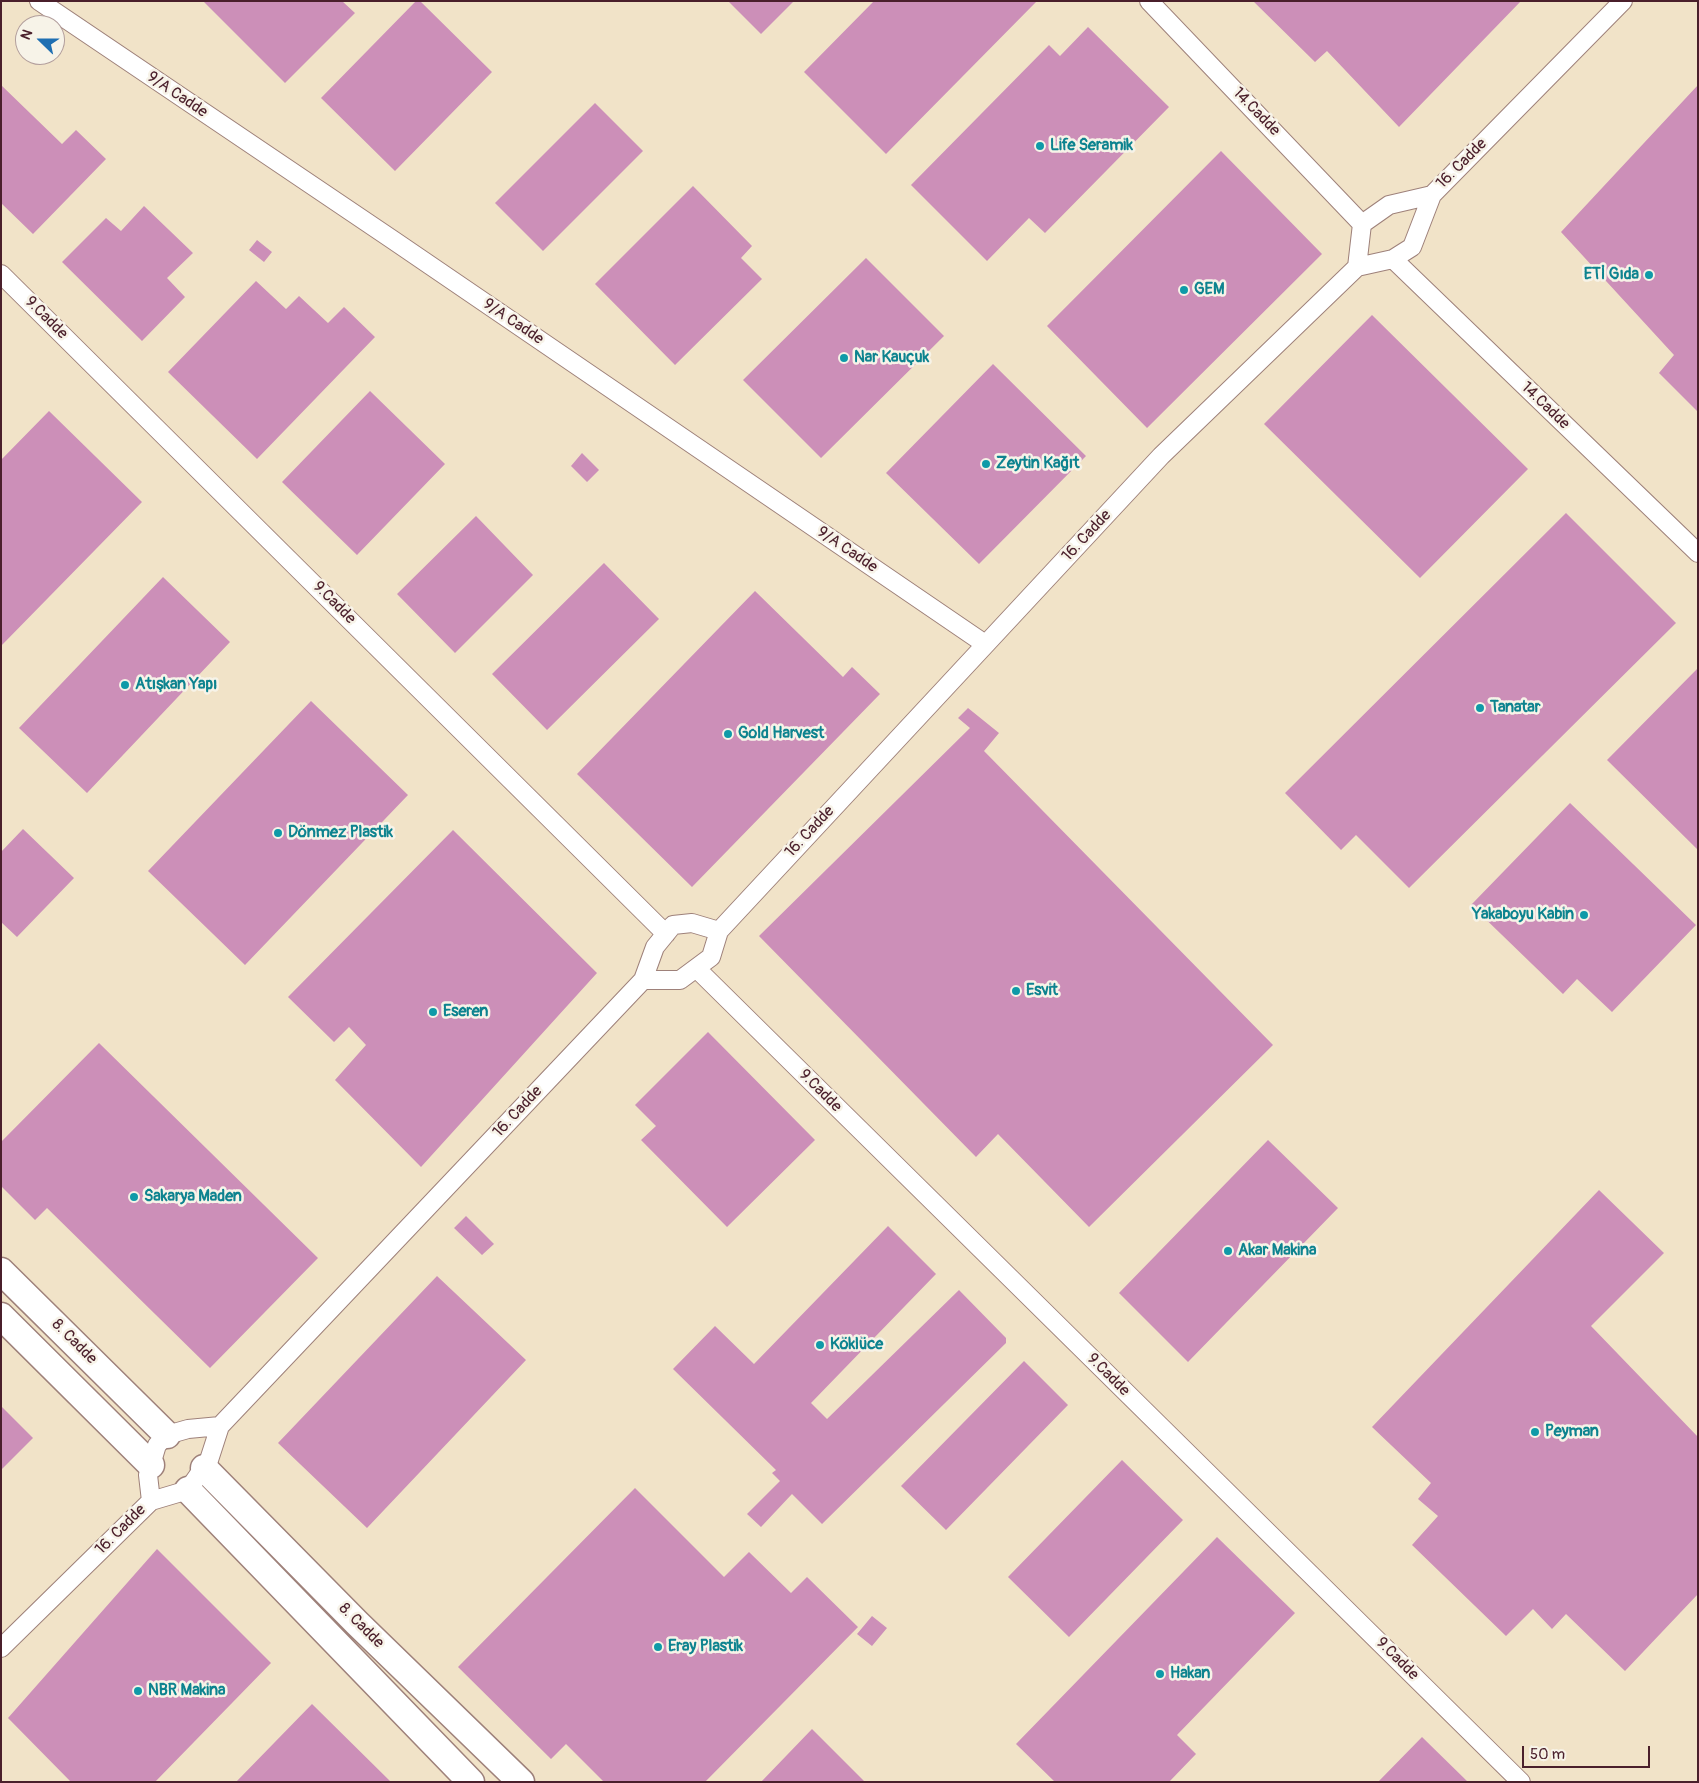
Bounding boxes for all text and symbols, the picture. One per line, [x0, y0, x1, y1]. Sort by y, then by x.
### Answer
north arrow [15, 15, 65, 65]
text: N [17, 27, 36, 42]
street label: 9/A Cadde [143, 68, 211, 122]
street label: 14.Cadde [1228, 84, 1284, 140]
street label: 16. Cadde [1433, 135, 1491, 193]
place label: Life Seramik [1050, 136, 1133, 156]
marker: Life Seramik [1034, 140, 1046, 152]
place label: ETİ Gıda [1584, 265, 1639, 285]
marker: ETİ Gıda [1643, 269, 1655, 281]
place label: GEM [1194, 280, 1224, 300]
marker: GEM [1178, 284, 1190, 296]
street label: 9.Cadde [21, 293, 71, 343]
street label: 9/A Cadde [479, 295, 547, 349]
place label: Nar Kauçuk [854, 348, 929, 368]
marker: Nar Kauçuk [838, 352, 850, 364]
street label: 14.Cadde [1517, 378, 1573, 434]
place label: Zeytin Kağıt [996, 454, 1080, 474]
marker: Zeytin Kağıt [980, 458, 992, 470]
street label: 16. Cadde [1058, 506, 1116, 566]
street label: 9/A Cadde [813, 523, 881, 577]
street label: 9.Cadde [309, 578, 359, 628]
place label: Atışkan Yapı [135, 675, 217, 695]
marker: Atışkan Yapı [119, 679, 131, 691]
place label: Tanatar [1490, 698, 1540, 718]
marker: Tanatar [1474, 702, 1486, 714]
place label: Gold Harvest [738, 724, 824, 744]
marker: Gold Harvest [722, 728, 734, 740]
street label: 16. Cadde [781, 802, 839, 862]
place label: Dönmez Plastik [288, 823, 393, 843]
marker: Dönmez Plastik [272, 827, 284, 839]
place label: Yakaboyu Kabin [1472, 905, 1574, 925]
marker: Yakaboyu Kabin [1578, 909, 1590, 921]
place label: Esvit [1026, 981, 1058, 1001]
marker: Esvit [1010, 985, 1022, 997]
place label: Eseren [443, 1002, 488, 1022]
marker: Eseren [427, 1006, 439, 1018]
street label: 9.Cadde [795, 1066, 845, 1116]
street label: 16. Cadde [489, 1082, 547, 1142]
place label: Sakarya Maden [144, 1187, 242, 1207]
marker: Sakarya Maden [128, 1191, 140, 1203]
place label: Akar Makina [1238, 1241, 1316, 1261]
marker: Akar Makina [1222, 1245, 1234, 1257]
street label: 8. Cadde [47, 1315, 101, 1369]
place label: Köklüce [830, 1335, 883, 1355]
marker: Köklüce [814, 1339, 826, 1351]
street label: 9.Cadde [1083, 1350, 1133, 1400]
place label: Peyman [1545, 1422, 1599, 1442]
marker: Peyman [1529, 1426, 1541, 1438]
street label: 16. Cadde [92, 1501, 150, 1559]
street label: 8. Cadde [334, 1599, 388, 1653]
street label: 9.Cadde [1372, 1634, 1422, 1684]
place label: Eray Plastik [668, 1637, 743, 1657]
marker: Eray Plastik [652, 1641, 664, 1653]
place label: Hakan [1170, 1664, 1210, 1684]
marker: Hakan [1154, 1668, 1166, 1680]
place label: NBR Makina [148, 1681, 225, 1701]
marker: NBR Makina [132, 1685, 144, 1697]
scale bar [1524, 1736, 1652, 1768]
text: 50 m [1530, 1745, 1565, 1764]

